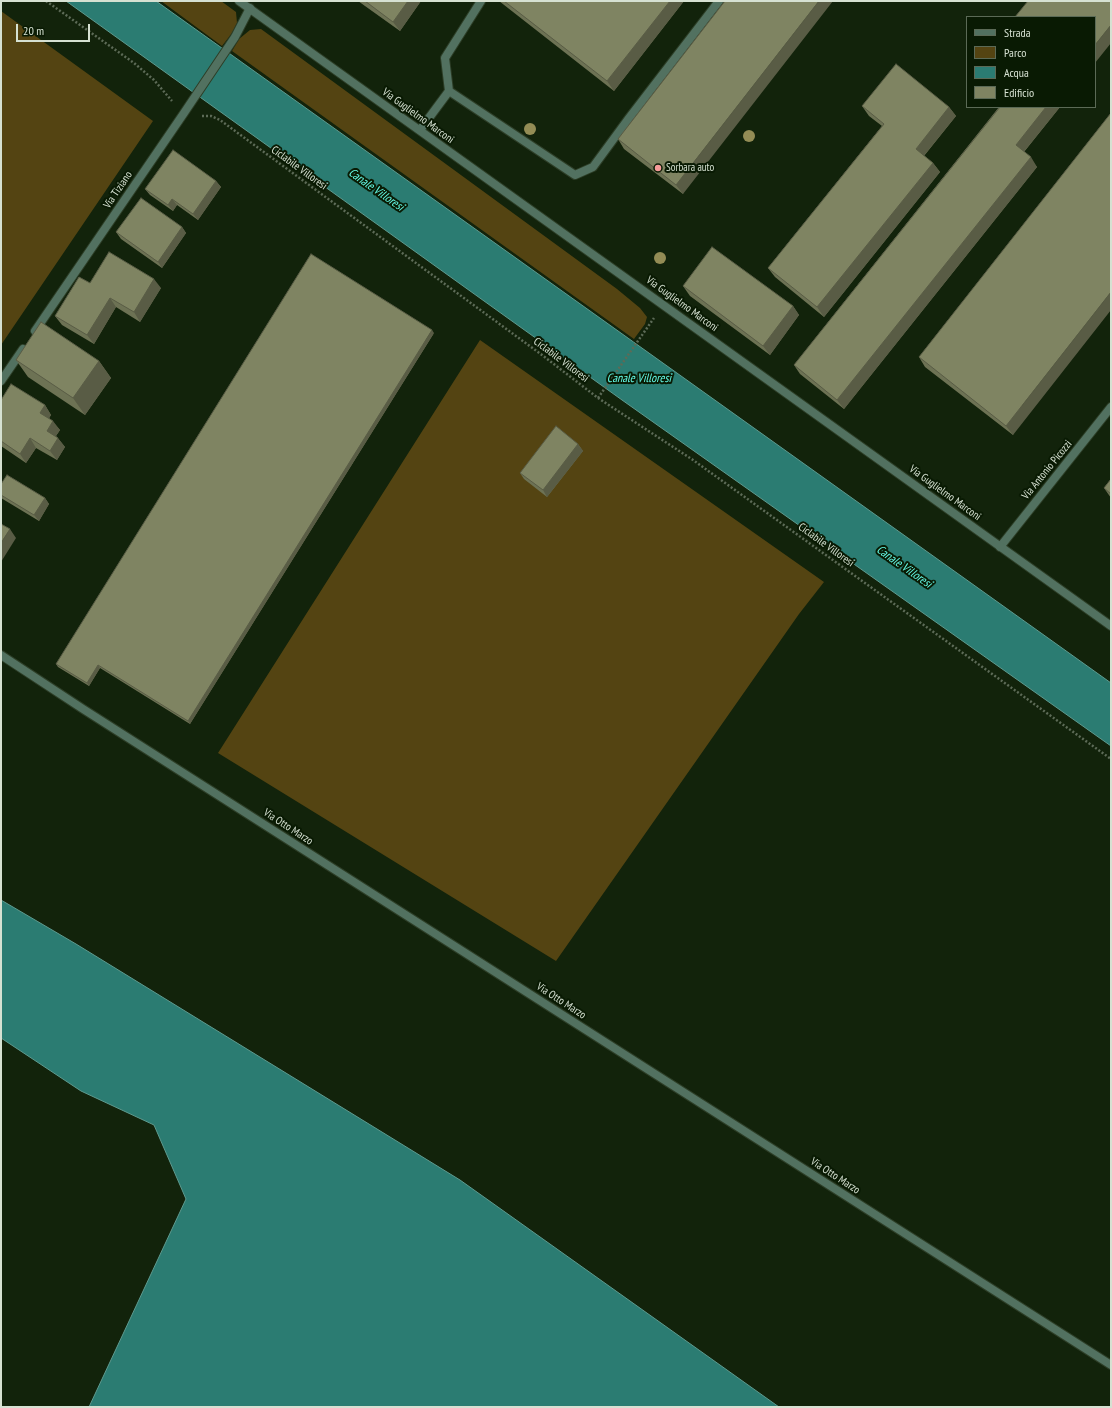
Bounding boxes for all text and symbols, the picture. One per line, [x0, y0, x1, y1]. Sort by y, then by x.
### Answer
scale bar [18, 16, 92, 42]
legend [966, 16, 1096, 108]
text: 20 m [23, 23, 44, 38]
text: Strada [1004, 25, 1031, 40]
text: Parco [1004, 45, 1026, 60]
text: Acqua [1004, 65, 1029, 80]
text: Edificio [1004, 85, 1034, 100]
street label: Via Guglielmo Marconi [380, 86, 456, 146]
street label: Ciclabile Villoresi [268, 143, 330, 193]
place label: Sorbara auto [666, 161, 714, 175]
marker: Sorbara auto [653, 163, 663, 173]
water label: Canale Villoresi [346, 166, 406, 214]
street label: Via Tiziano [101, 169, 135, 211]
street label: Via Guglielmo Marconi [644, 274, 720, 334]
street label: Ciclabile Villoresi [531, 335, 591, 385]
water label: Canale Villoresi [607, 372, 671, 386]
street label: Via Antonio Picozzi [1019, 438, 1075, 502]
street label: Via Guglielmo Marconi [907, 463, 983, 523]
street label: Ciclabile Villoresi [795, 520, 857, 570]
water label: Canale Villoresi [874, 543, 934, 591]
street label: Via Otto Marzo [261, 806, 315, 848]
street label: Via Otto Marzo [534, 980, 588, 1022]
street label: Via Otto Marzo [808, 1155, 862, 1197]

